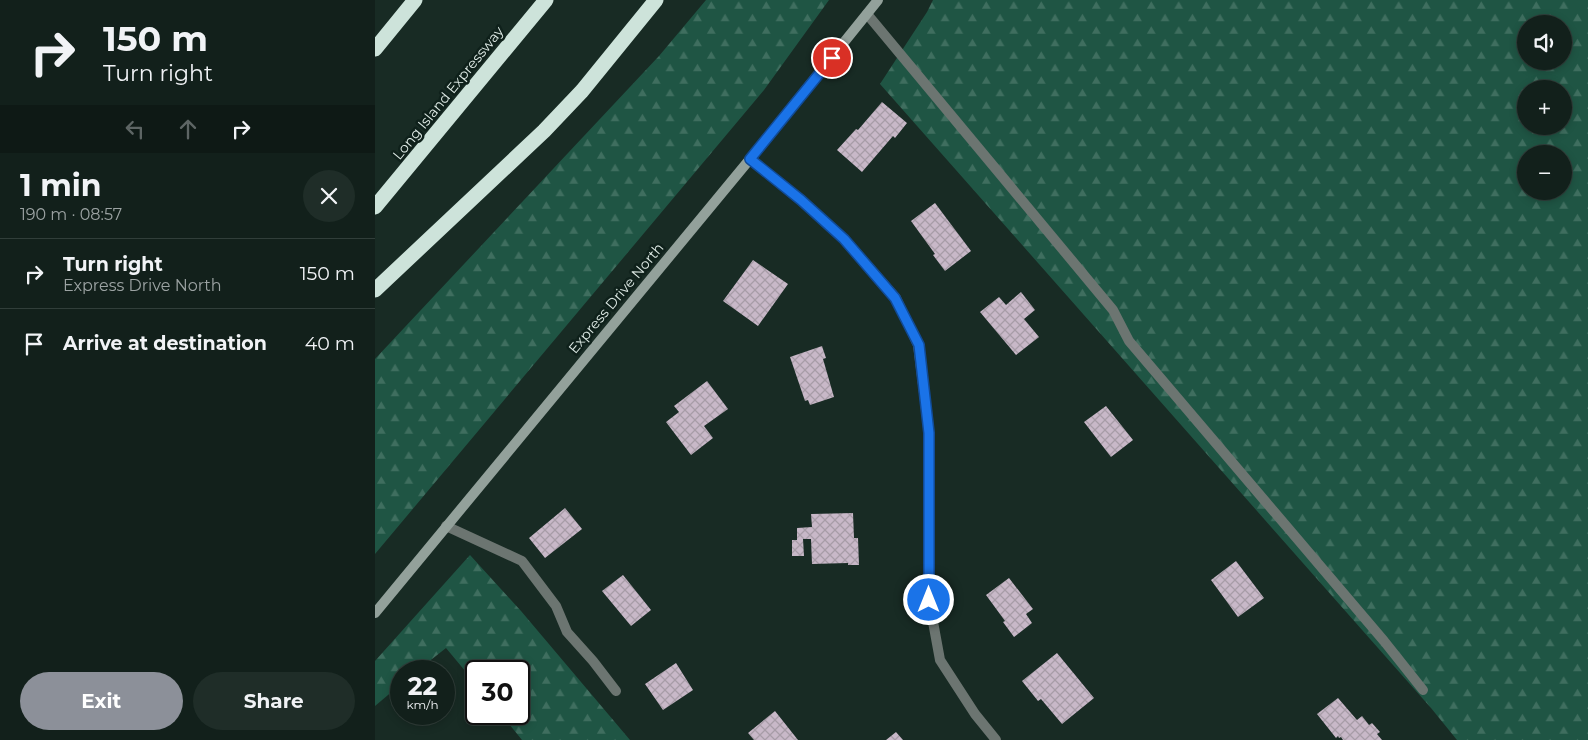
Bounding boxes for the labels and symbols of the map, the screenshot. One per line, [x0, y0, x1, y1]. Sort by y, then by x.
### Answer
street label: Long Island Expressway [389, 22, 508, 163]
pin [811, 37, 853, 79]
street label: Express Drive North [564, 239, 668, 357]
position arrow [902, 573, 954, 625]
speed limit sign: 30 [465, 660, 530, 725]

